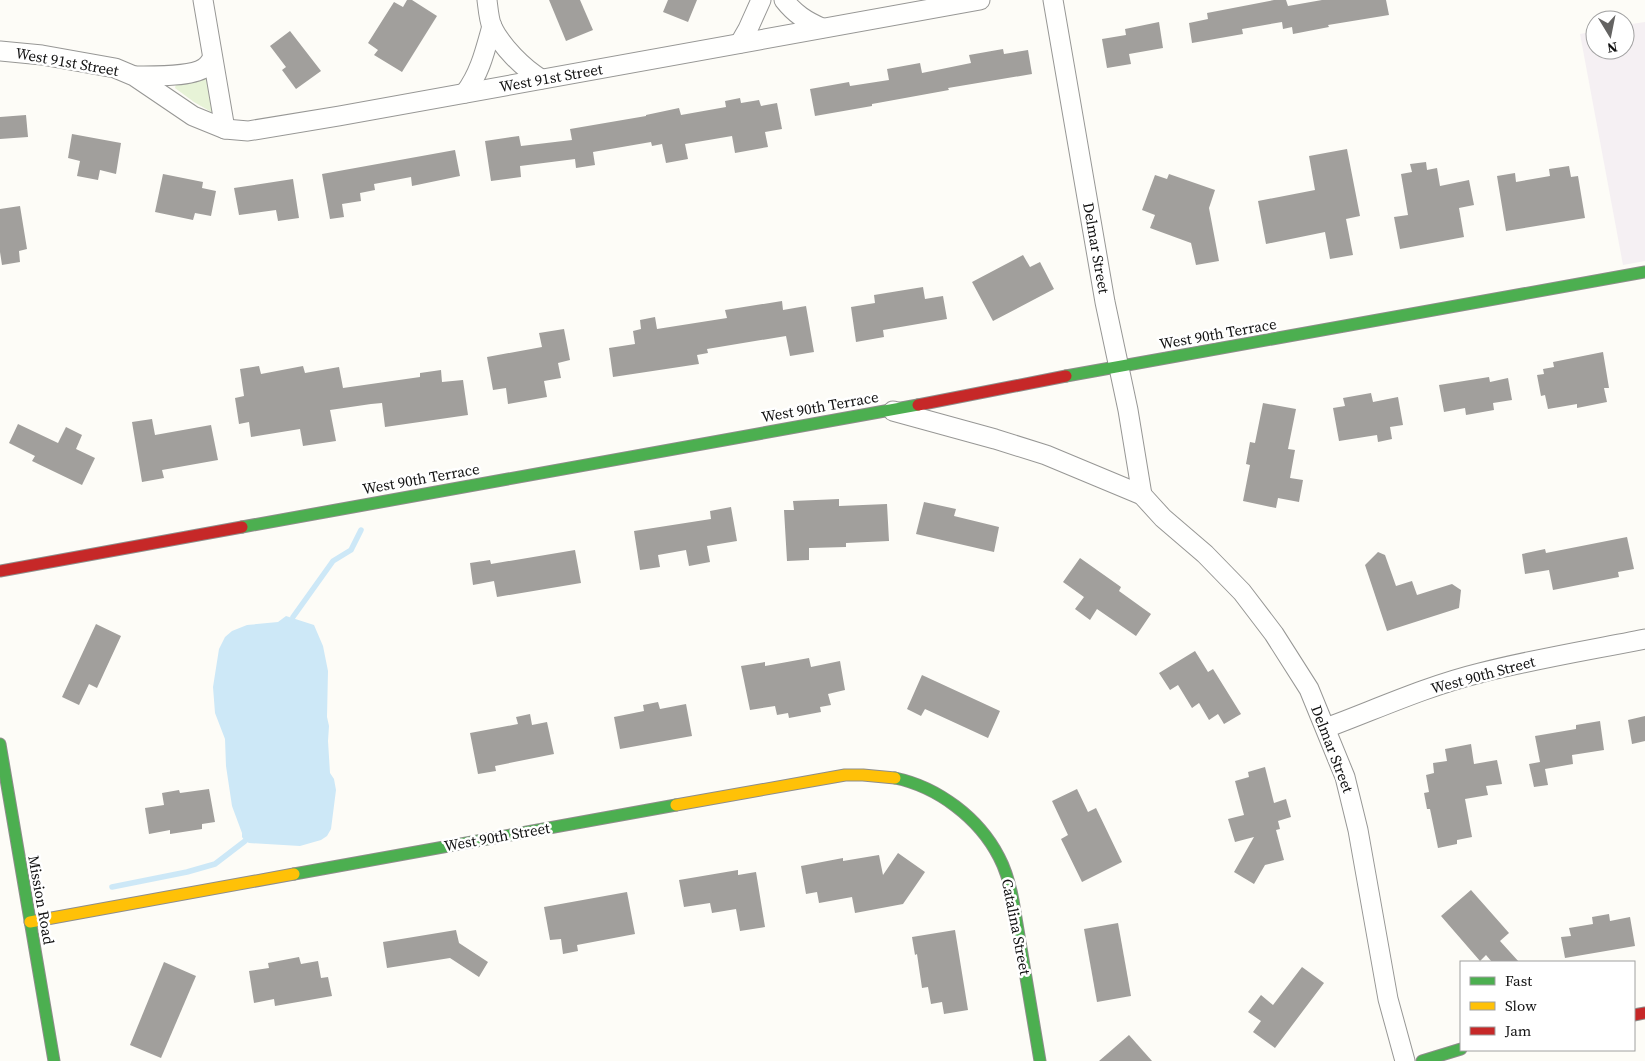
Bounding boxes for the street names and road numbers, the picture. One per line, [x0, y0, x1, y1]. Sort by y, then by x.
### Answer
street label: West 91st Street [14, 42, 121, 81]
street label: West 91st Street [498, 58, 604, 97]
street label: Delmar Street [1078, 201, 1115, 295]
street label: West 90th Terrace [1158, 313, 1279, 354]
street label: West 90th Terrace [760, 386, 881, 427]
street label: West 90th Terrace [361, 458, 482, 499]
street label: West 90th Street [1428, 650, 1537, 699]
street label: Delmar Street [1306, 702, 1359, 796]
street label: West 90th Street [442, 817, 552, 856]
street label: Mission Road [23, 854, 60, 947]
street label: Catalina Street [997, 877, 1036, 977]

